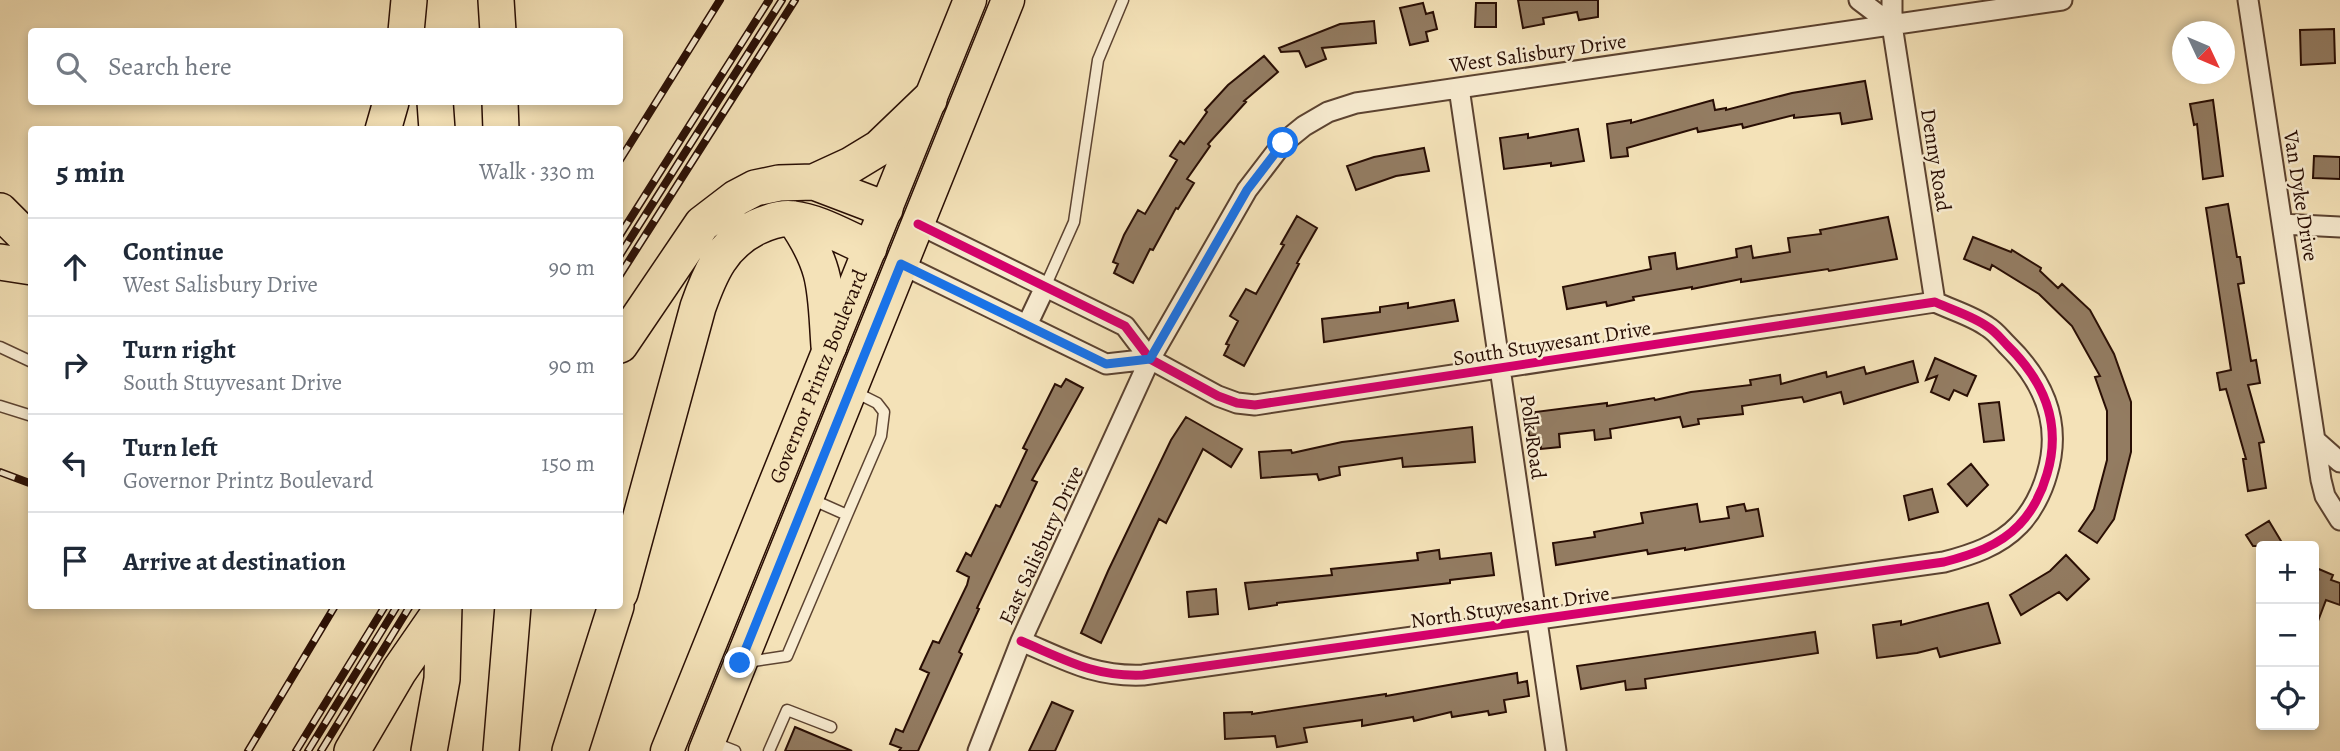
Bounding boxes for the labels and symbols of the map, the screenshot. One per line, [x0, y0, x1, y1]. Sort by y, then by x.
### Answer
north arrow [2172, 21, 2235, 84]
street label: West Salisbury Drive [1447, 27, 1628, 79]
street label: Denny Road [1914, 106, 1958, 214]
route start [1267, 127, 1298, 158]
street label: Van Dyke Drive [2277, 128, 2325, 263]
street label: Governor Printz Boulevard [762, 264, 874, 488]
street label: South Stuyvesant Drive [1451, 314, 1653, 372]
street label: Polk Road [1513, 393, 1553, 482]
street label: East Salisbury Drive [992, 461, 1090, 629]
street label: North Stuyvesant Drive [1409, 579, 1611, 635]
route end [724, 647, 755, 678]

